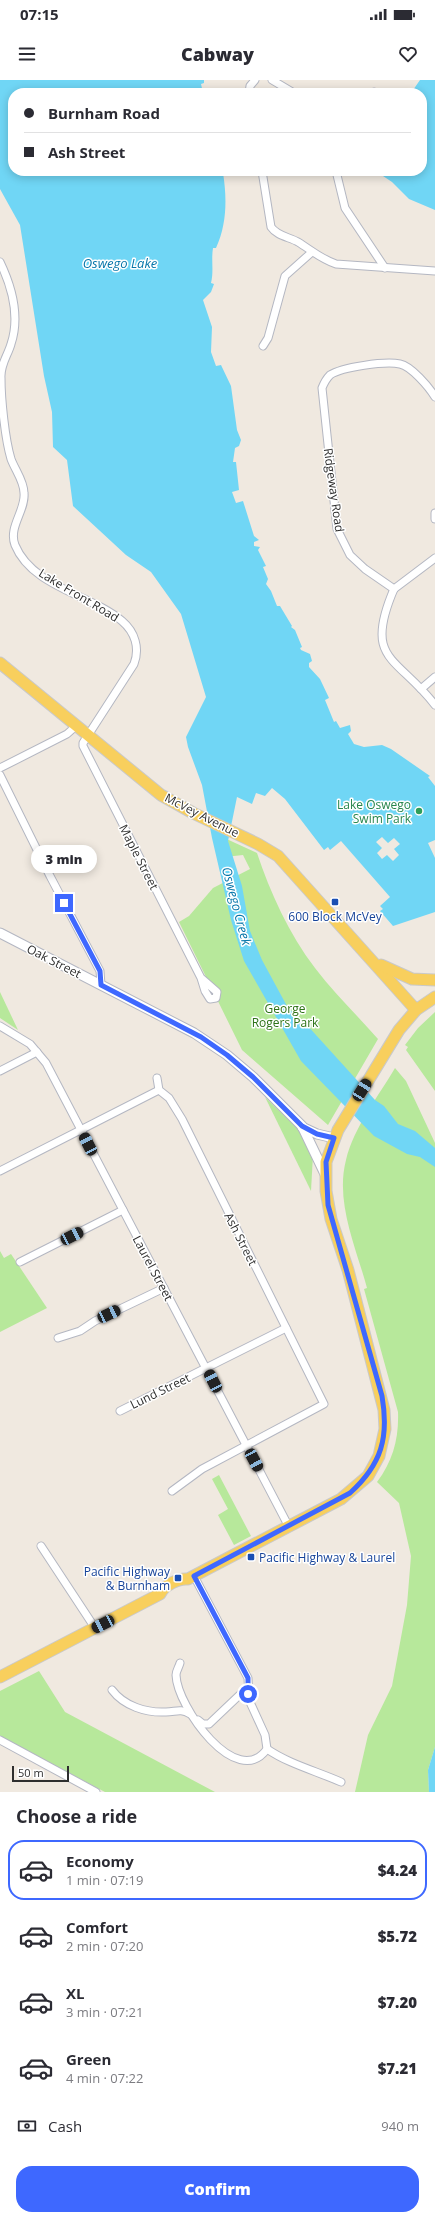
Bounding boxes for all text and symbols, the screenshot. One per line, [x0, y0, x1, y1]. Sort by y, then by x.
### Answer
text: 07:15 [20, 4, 59, 24]
text: Cabway [181, 42, 254, 66]
icon: menu [16, 43, 38, 65]
icon: heart [397, 43, 419, 65]
text: Burnham Road [48, 103, 160, 123]
text: Ash Street [48, 142, 125, 162]
water label: Oswego Lake [83, 254, 158, 272]
street label: Ridgeway Road [320, 447, 348, 533]
street label: Lake Front Road [36, 564, 122, 626]
street label: McVey Avenue [162, 789, 242, 841]
place label: Lake Oswego Swim Park [337, 796, 412, 827]
marker: Lake Oswego Swim Park [414, 806, 424, 816]
street label: Maple Street [115, 821, 163, 893]
callout: 3 min [31, 845, 97, 873]
text: 3 min [46, 850, 82, 868]
water label: Oswego Creek [218, 865, 256, 948]
route end [55, 894, 73, 912]
marker: 600 Block McVey [330, 897, 340, 907]
place label: 600 Block McVey [288, 908, 383, 925]
street label: Oak Street [24, 940, 84, 982]
park label: George Rogers Park [252, 1000, 319, 1031]
car [351, 1077, 373, 1103]
car [77, 1131, 99, 1157]
street label: Ash Street [220, 1210, 262, 1268]
car [59, 1225, 85, 1247]
street label: Laurel Street [129, 1232, 177, 1304]
car [96, 1303, 122, 1325]
car [202, 1368, 224, 1394]
street label: Lund Street [127, 1369, 193, 1413]
car [243, 1447, 265, 1473]
place label: Pacific Highway & Laurel [259, 1549, 395, 1566]
marker: Pacific Highway & Laurel [246, 1552, 256, 1562]
place label: Pacific Highway & Burnham [84, 1563, 171, 1594]
marker: Pacific Highway & Burnham [173, 1573, 183, 1583]
car [90, 1613, 116, 1635]
route start [239, 1685, 257, 1703]
scale bar [12, 1764, 69, 1783]
text: 50 m [18, 1765, 44, 1780]
text: Choose a ride [16, 1804, 137, 1828]
text: Economy [66, 1851, 134, 1871]
icon: car [18, 1852, 54, 1888]
text: $4.24 [378, 1860, 417, 1880]
text: 1 min · 07:19 [66, 1871, 143, 1889]
text: Comfort [66, 1917, 128, 1937]
icon: car [18, 1918, 54, 1954]
text: $5.72 [378, 1926, 417, 1946]
text: 2 min · 07:20 [66, 1937, 143, 1955]
text: XL [66, 1983, 84, 2003]
icon: car [18, 1984, 54, 2020]
text: $7.20 [378, 1992, 417, 2012]
text: 3 min · 07:21 [66, 2003, 143, 2021]
text: Green [66, 2049, 111, 2069]
icon: car [18, 2050, 54, 2086]
text: $7.21 [378, 2058, 417, 2078]
text: 4 min · 07:22 [66, 2069, 143, 2087]
icon: cash [16, 2115, 38, 2137]
text: Cash [48, 2116, 82, 2136]
text: 940 m [381, 2117, 419, 2135]
button: Confirm [16, 2166, 419, 2212]

